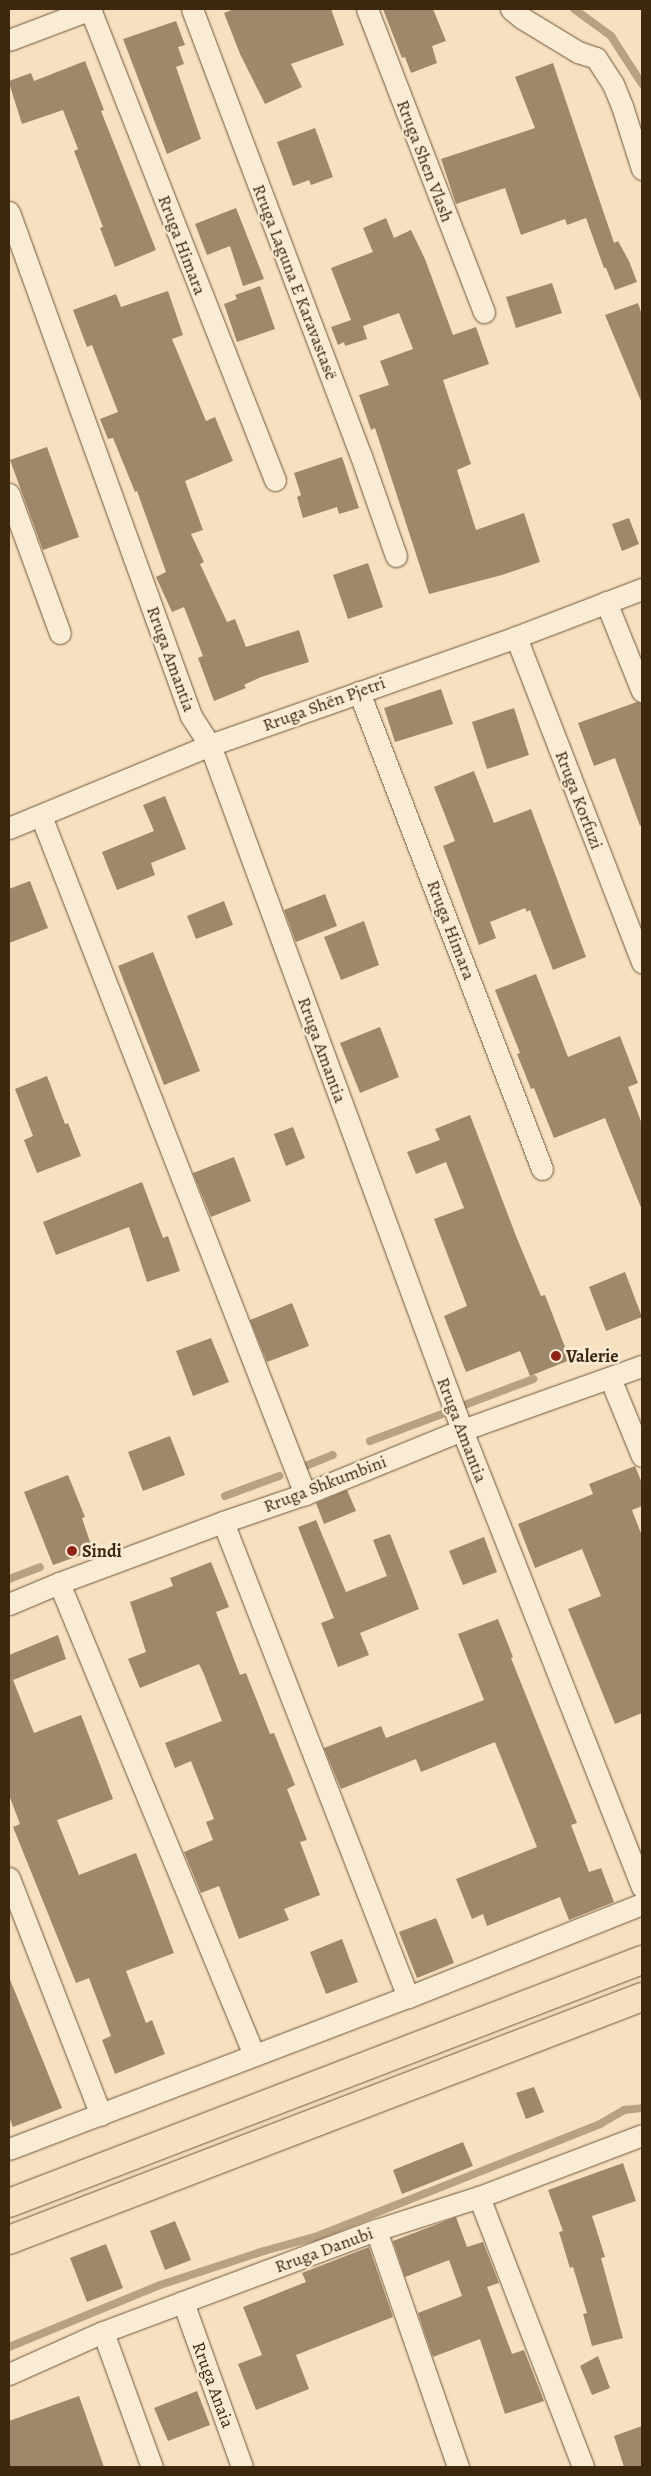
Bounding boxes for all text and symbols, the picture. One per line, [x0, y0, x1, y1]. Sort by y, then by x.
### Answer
street label: Rruga Shen Vlash [392, 97, 458, 225]
street label: Rruga Laguna E Karavastasë [248, 181, 342, 383]
street label: Rruga Himara [153, 192, 211, 298]
street label: Rruga Amantia [142, 603, 200, 715]
street label: Rruga Shën Pjetri [260, 672, 388, 736]
street label: Rruga Korfuzi [550, 748, 608, 852]
street label: Rruga Himara [422, 877, 480, 983]
street label: Rruga Amantia [293, 994, 351, 1106]
place label: Valerie [566, 1345, 619, 1367]
marker: Valerie [550, 1350, 562, 1362]
street label: Rruga Amantia [432, 1374, 492, 1486]
street label: Rruga Shkumbini [260, 1451, 390, 1517]
place label: Sindi [82, 1540, 122, 1562]
marker: Sindi [66, 1545, 78, 1557]
street label: Rruga Danubi [272, 2222, 376, 2278]
street label: Rruga Anaia [187, 2339, 239, 2431]

